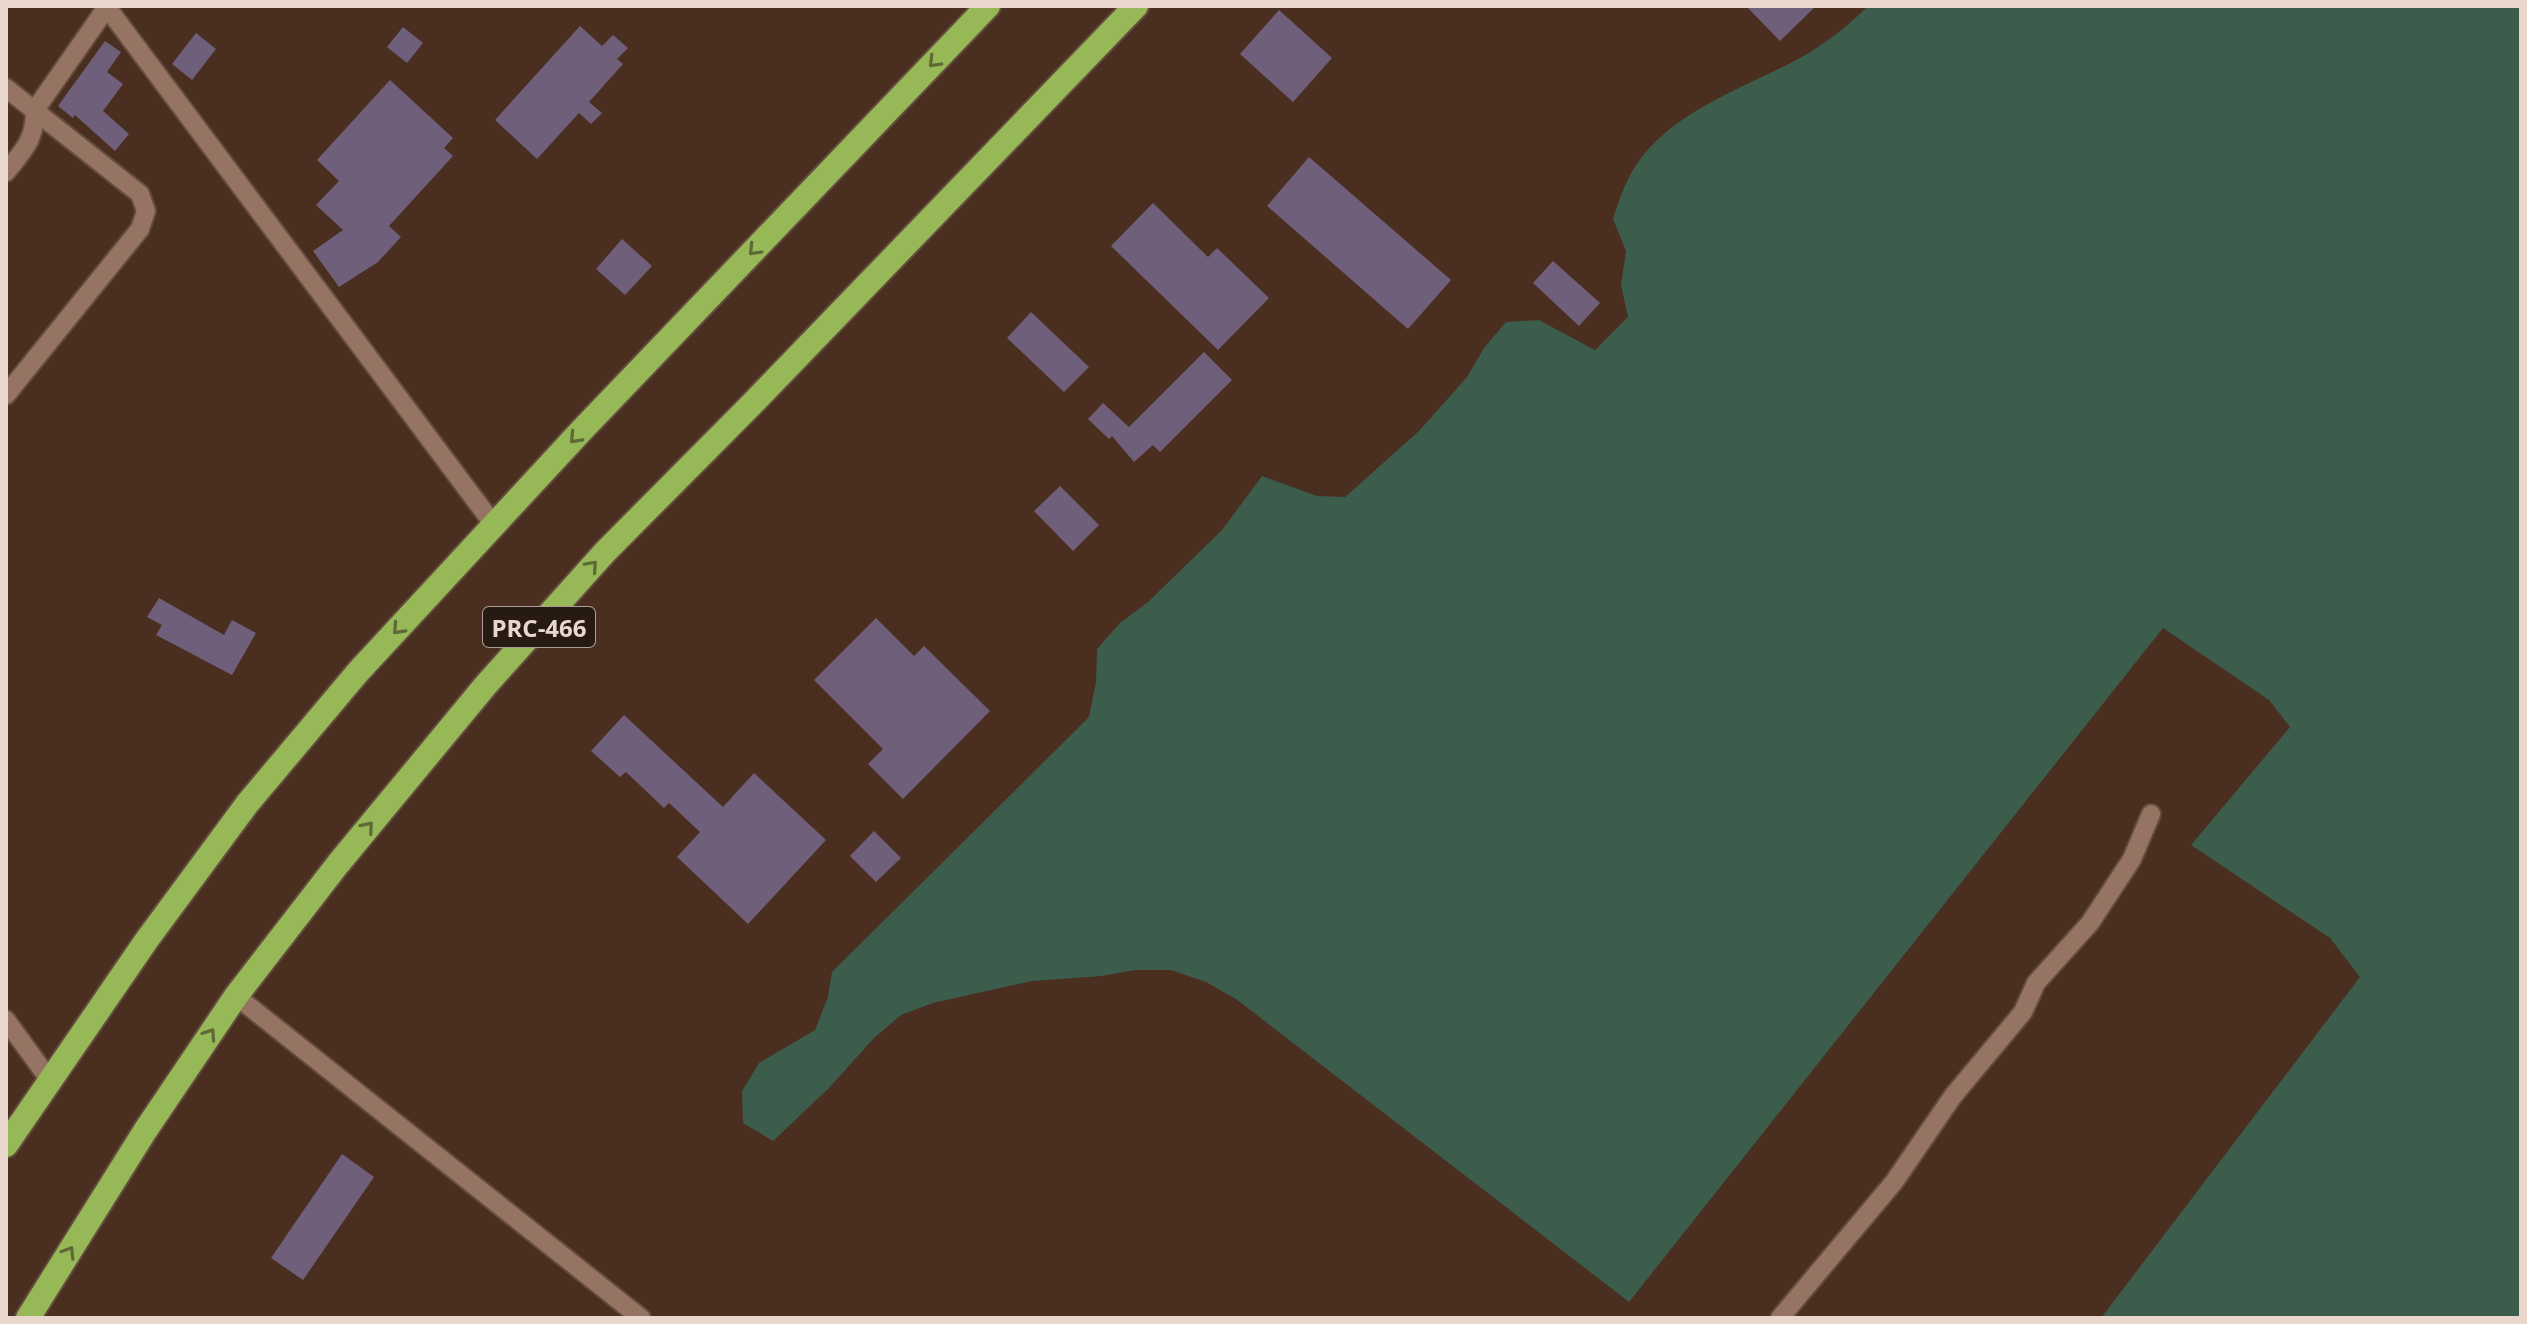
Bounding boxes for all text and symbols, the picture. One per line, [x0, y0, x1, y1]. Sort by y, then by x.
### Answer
one-way arrow [929, 53, 944, 67]
one-way arrow [749, 241, 764, 255]
one-way arrow [569, 429, 584, 443]
one-way arrow [583, 561, 597, 576]
road number: PRC-466 [483, 607, 595, 647]
one-way arrow [394, 619, 408, 634]
one-way arrow [358, 822, 373, 837]
one-way arrow [200, 1028, 215, 1042]
one-way arrow [60, 1246, 75, 1261]

